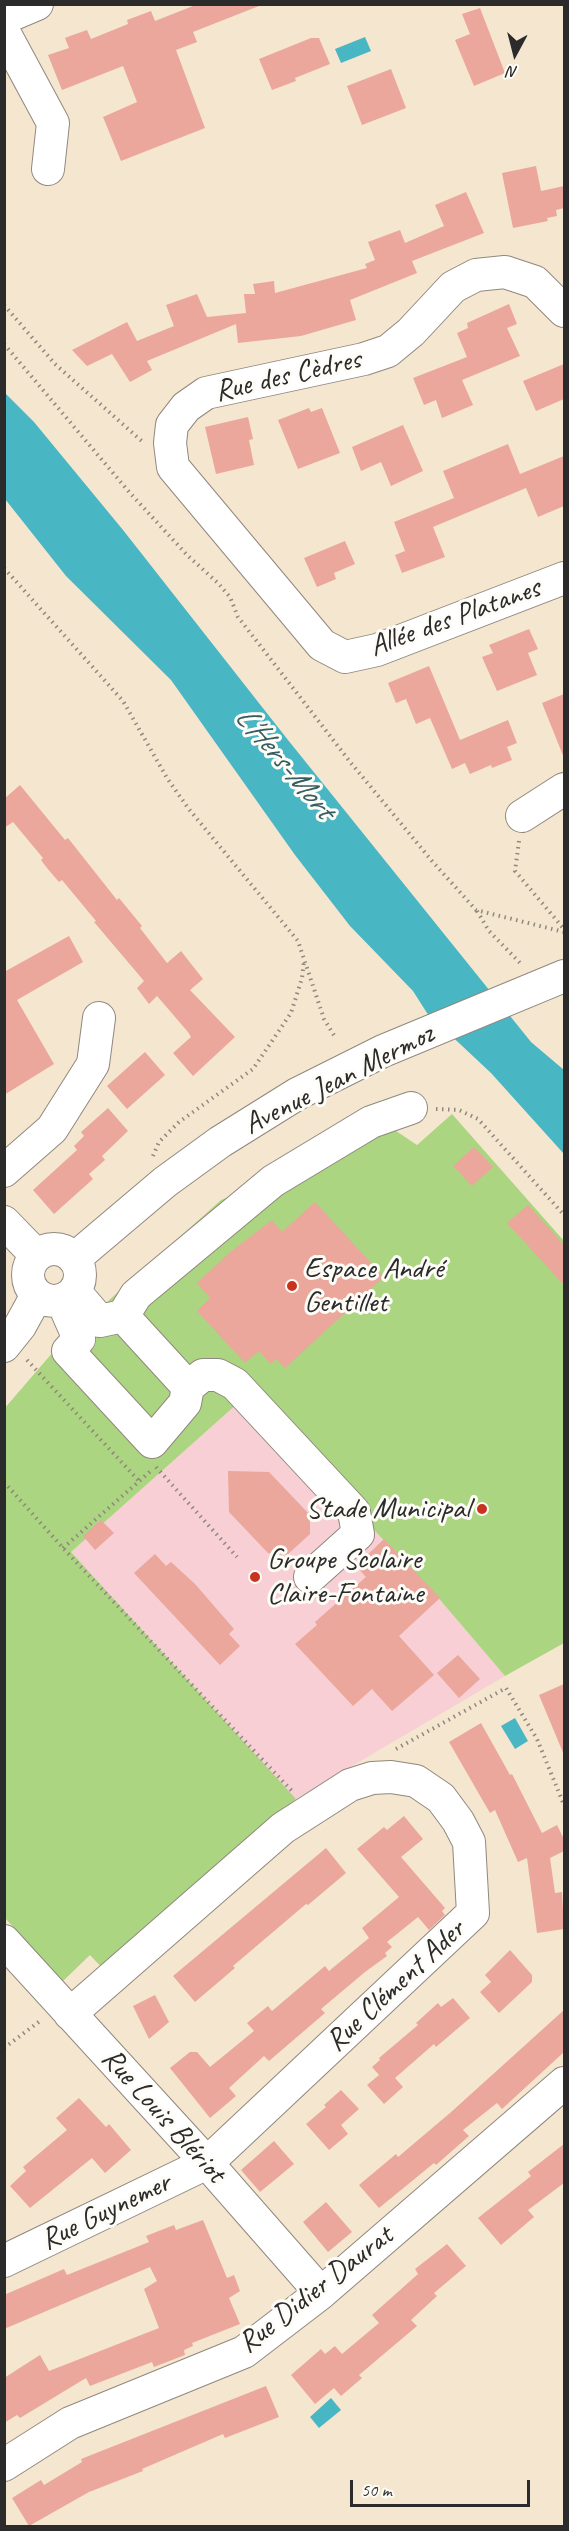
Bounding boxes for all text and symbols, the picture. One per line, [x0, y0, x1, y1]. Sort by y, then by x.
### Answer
north arrow [485, 24, 545, 84]
text: N [507, 61, 519, 82]
street label: Rue des Cèdres [211, 342, 365, 410]
street label: Allée des Platanes [365, 571, 545, 665]
water label: L'Hers-Mort [226, 699, 342, 827]
street label: Avenue Jean Mermoz [238, 1017, 440, 1143]
place label: Espace André Gentillet [304, 1251, 443, 1322]
marker: Espace André Gentillet [285, 1279, 299, 1293]
place label: Stade Municipal [306, 1491, 470, 1527]
marker: Stade Municipal [475, 1502, 489, 1516]
place label: Groupe Scolaire Claire-Fontaine [267, 1542, 423, 1612]
marker: Groupe Scolaire Claire-Fontaine [248, 1570, 262, 1584]
street label: Rue Clément Ader [319, 1912, 473, 2060]
street label: Rue Louis Blériot [93, 2041, 233, 2191]
street label: Rue Guynemer [35, 2165, 177, 2259]
street label: Rue Didier Daurat [231, 2218, 401, 2362]
scale bar [353, 2468, 533, 2506]
text: 50 m [361, 2479, 392, 2501]

